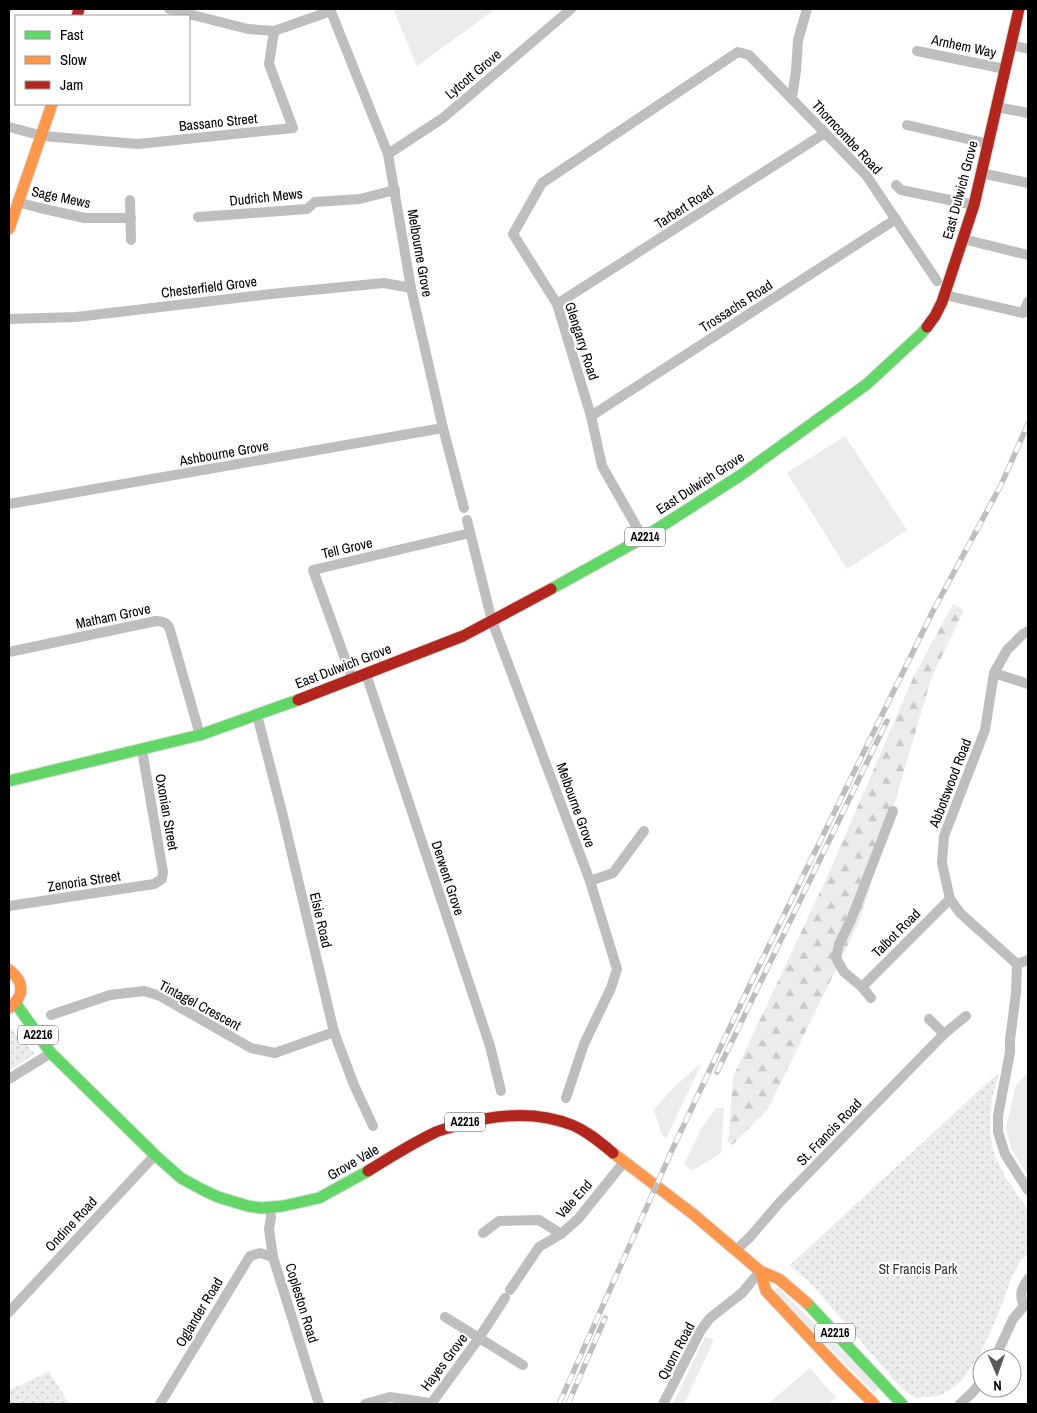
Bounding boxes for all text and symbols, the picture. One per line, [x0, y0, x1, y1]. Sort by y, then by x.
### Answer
legend [15, 15, 190, 105]
text: Fast [60, 24, 84, 45]
street label: Arnhem Way [929, 30, 998, 62]
street label: Lytcott Grove [441, 45, 505, 103]
text: Slow [60, 49, 87, 70]
text: Jam [60, 74, 83, 95]
street label: Thorncombe Road [808, 96, 886, 178]
street label: Bassano Street [178, 109, 258, 135]
street label: East Dulwich Grove [938, 139, 982, 241]
street label: Tarbert Road [651, 181, 717, 233]
street label: Sage Mews [30, 182, 92, 212]
street label: Dudrich Mews [229, 184, 304, 210]
street label: Melbourne Grove [403, 208, 437, 298]
street label: Chesterfield Grove [160, 272, 258, 302]
street label: Trossachs Road [696, 276, 776, 336]
street label: Glengarry Road [561, 300, 603, 382]
street label: Ashbourne Grove [177, 436, 270, 470]
street label: East Dulwich Grove [653, 448, 747, 518]
road number: A2214 [625, 528, 665, 546]
street label: Tell Grove [320, 533, 374, 563]
street label: Matham Grove [74, 599, 152, 633]
street label: East Dulwich Grove [292, 639, 394, 693]
street label: Abbotswood Road [924, 736, 975, 831]
street label: Melbourne Grove [552, 760, 600, 850]
street label: Oxonian Street [151, 772, 183, 852]
street label: Derwent Grove [428, 839, 468, 917]
street label: Zenoria Street [46, 866, 122, 896]
street label: Elsie Road [306, 891, 336, 949]
street label: Talbot Road [868, 905, 924, 961]
street label: Tintagel Crescent [156, 976, 244, 1034]
road number: A2216 [18, 1026, 58, 1044]
street label: St. Francis Road [793, 1095, 865, 1169]
road number: A2216 [445, 1112, 485, 1132]
street label: Grove Vale [324, 1140, 382, 1184]
street label: Vale End [552, 1176, 596, 1222]
street label: Ondine Road [41, 1193, 101, 1255]
park label: St Francis Park [878, 1260, 958, 1278]
street label: Copleston Road [281, 1261, 323, 1345]
street label: Oglander Road [171, 1274, 227, 1350]
street label: Quorn Road [653, 1319, 699, 1383]
road number: A2216 [815, 1324, 855, 1342]
street label: Hayes Grove [417, 1330, 471, 1394]
north arrow [972, 1348, 1022, 1398]
text: N [993, 1377, 1002, 1395]

